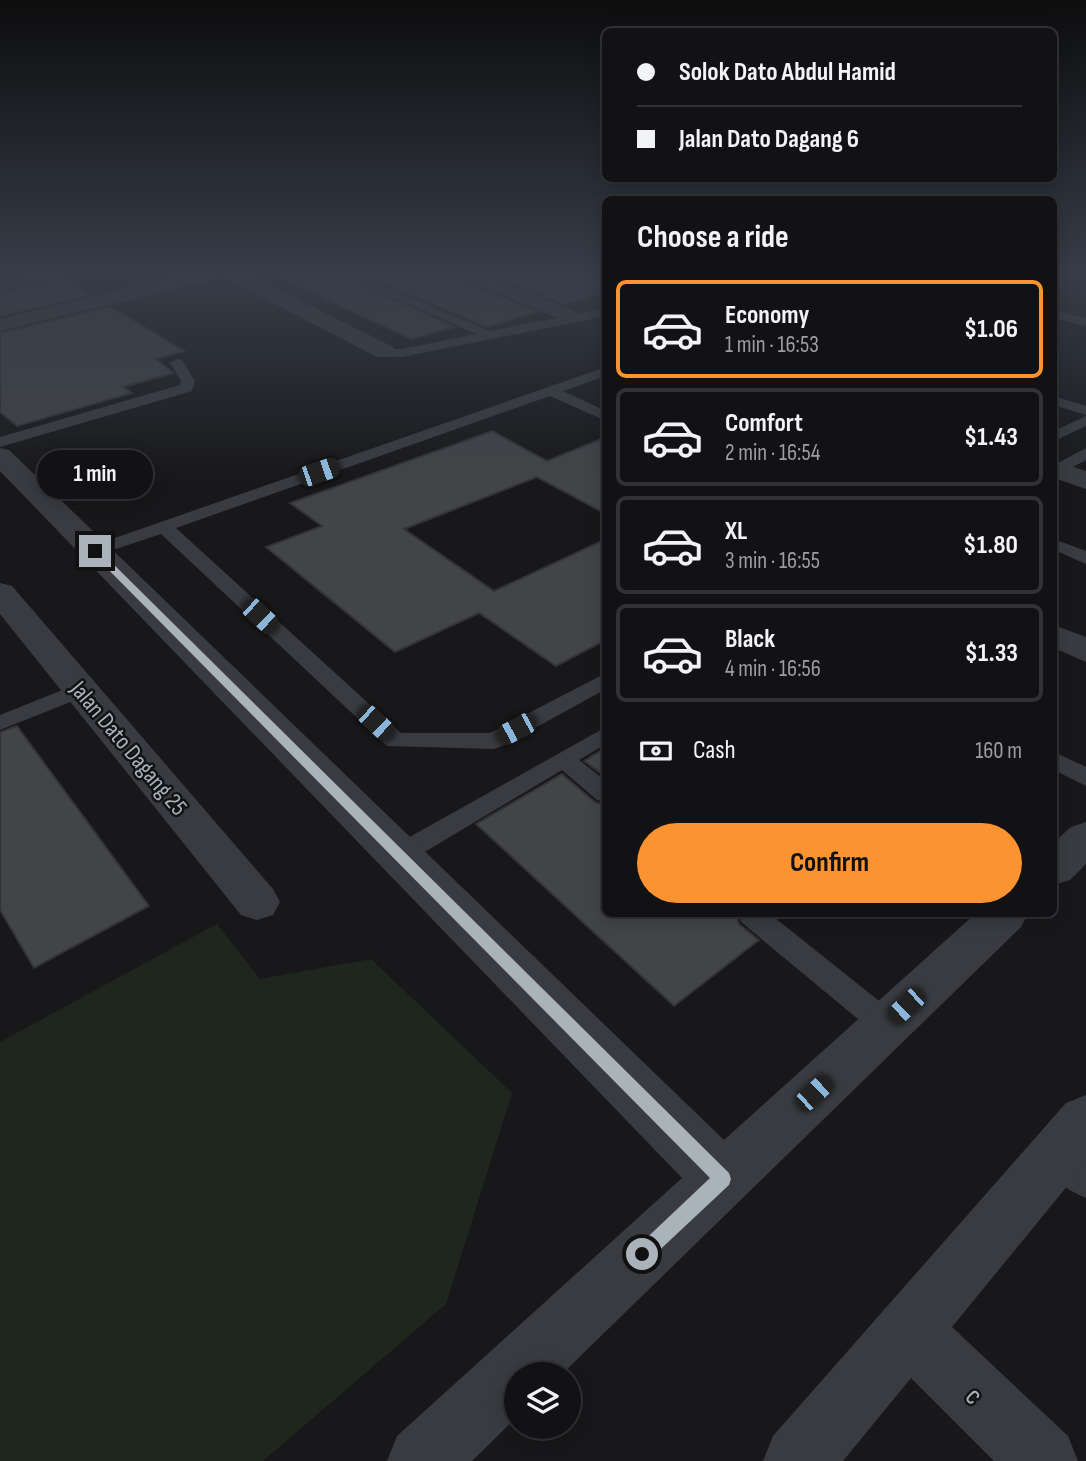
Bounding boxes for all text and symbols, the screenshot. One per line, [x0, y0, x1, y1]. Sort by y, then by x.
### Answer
text: Solok Dato Abdul Hamid [679, 57, 896, 88]
text: Jalan Dato Dagang 6 [679, 124, 859, 155]
text: Choose a ride [637, 218, 789, 257]
icon: car [641, 298, 704, 361]
text: Economy [725, 300, 809, 331]
text: $1.06 [964, 314, 1018, 345]
text: 1 min · 16:53 [725, 331, 819, 359]
icon: car [641, 406, 704, 469]
text: Comfort [725, 408, 803, 439]
text: $1.43 [964, 422, 1018, 453]
text: 2 min · 16:54 [725, 439, 820, 467]
callout: 1 min [37, 449, 153, 498]
car [296, 455, 343, 489]
text: 1 min [74, 460, 116, 488]
icon: car [641, 514, 704, 577]
text: XL [725, 516, 747, 547]
text: $1.80 [963, 530, 1018, 561]
route end [79, 535, 111, 567]
text: 3 min · 16:55 [725, 547, 820, 575]
car [238, 594, 283, 638]
icon: car [641, 622, 704, 685]
text: Black [725, 624, 775, 655]
text: $1.33 [965, 638, 1018, 669]
text: 4 min · 16:56 [725, 655, 821, 683]
street label: Jalan Dato Dagang 25 [63, 675, 193, 821]
car [354, 701, 399, 745]
car [493, 710, 540, 748]
icon: cash [637, 732, 675, 770]
text: Cash [693, 735, 736, 766]
text: 160 m [975, 737, 1022, 765]
button: Confirm [637, 823, 1022, 903]
car [884, 984, 929, 1028]
car [792, 1071, 837, 1115]
route start [626, 1238, 658, 1270]
map controls [504, 1362, 581, 1439]
button: layers [504, 1362, 581, 1439]
street label: c [958, 1380, 989, 1412]

